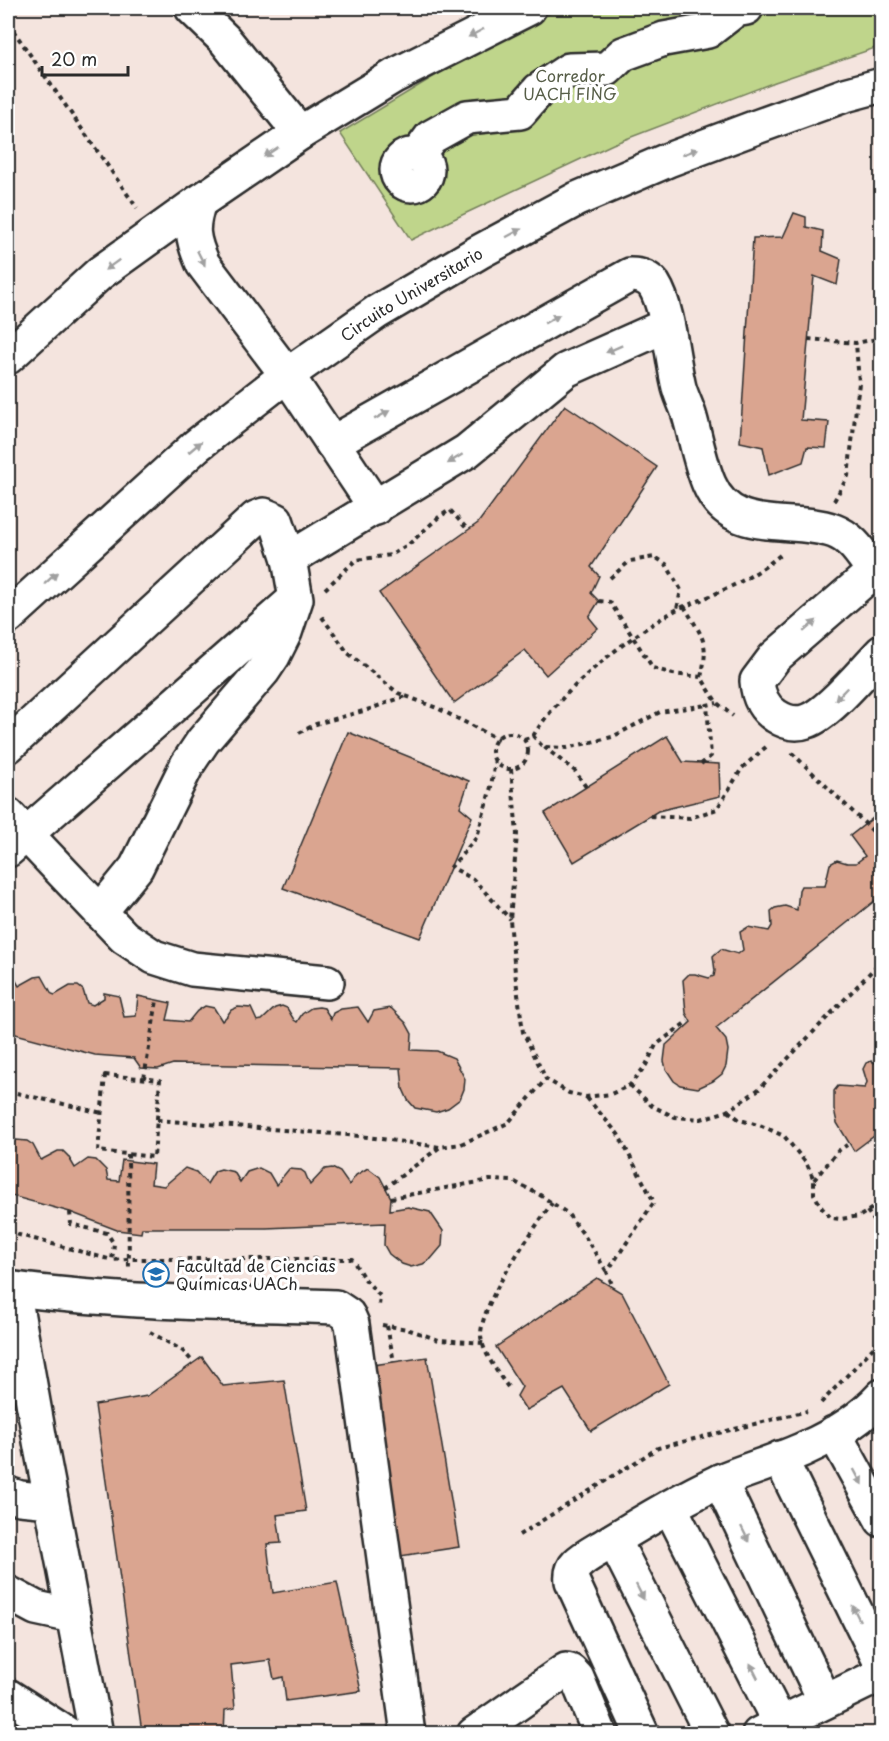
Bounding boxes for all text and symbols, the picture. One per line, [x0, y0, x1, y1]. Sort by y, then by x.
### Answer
one-way arrow [467, 28, 484, 38]
scale bar [42, 39, 128, 77]
text: 20 m [51, 45, 97, 72]
park label: Corredor UACH FING [523, 63, 617, 105]
one-way arrow [263, 147, 280, 158]
one-way arrow [682, 147, 700, 157]
one-way arrow [505, 228, 522, 238]
street label: Circuito Universitario [335, 241, 487, 347]
one-way arrow [196, 249, 205, 266]
one-way arrow [104, 258, 119, 270]
one-way arrow [544, 314, 561, 324]
one-way arrow [604, 344, 622, 354]
one-way arrow [374, 410, 391, 420]
one-way arrow [187, 441, 202, 454]
one-way arrow [447, 454, 463, 465]
one-way arrow [43, 572, 58, 585]
one-way arrow [802, 620, 818, 633]
one-way arrow [834, 687, 848, 701]
place label: Facultad de Ciencias Químicas UACh [176, 1253, 336, 1295]
school or university icon: Facultad de Ciencias Químicas UACh [141, 1259, 171, 1289]
one-way arrow [853, 1468, 863, 1485]
one-way arrow [741, 1526, 750, 1543]
one-way arrow [635, 1584, 645, 1601]
one-way arrow [851, 1604, 860, 1621]
one-way arrow [749, 1663, 758, 1680]

